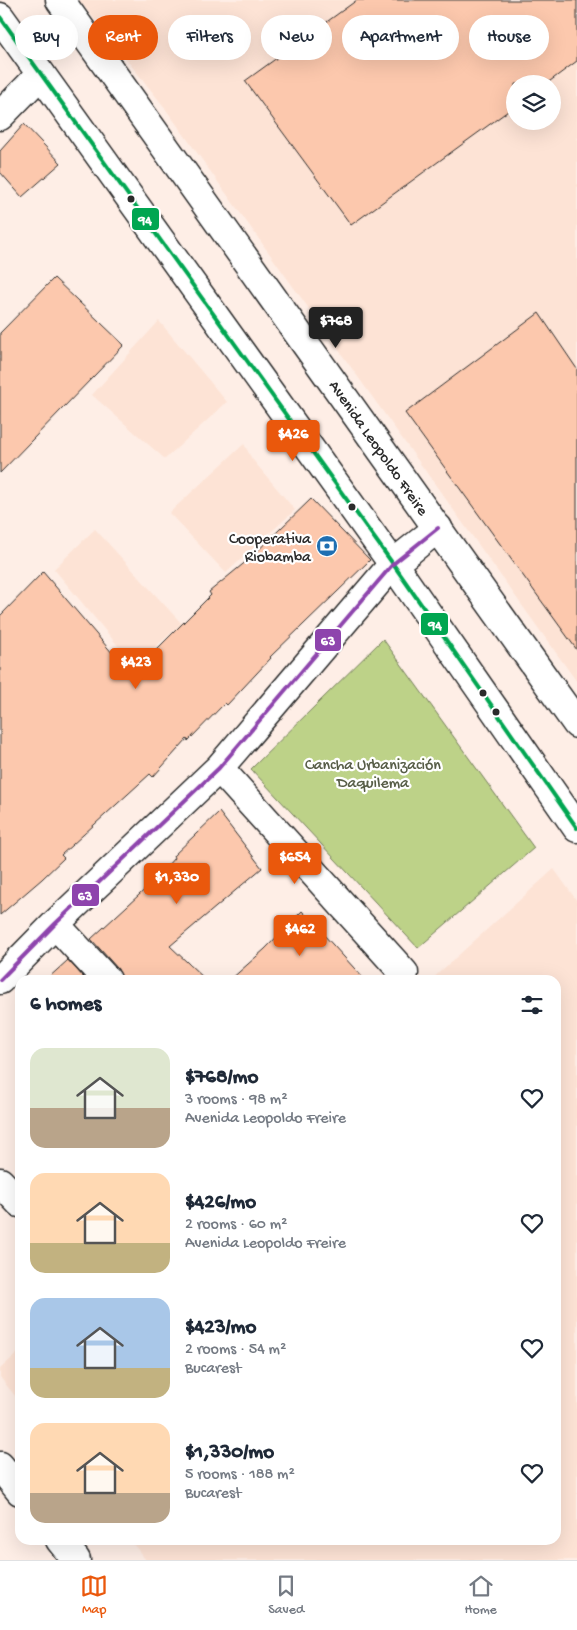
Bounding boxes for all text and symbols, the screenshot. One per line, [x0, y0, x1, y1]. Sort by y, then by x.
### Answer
chip: Buy [15, 15, 78, 60]
chip: Rent [88, 15, 158, 60]
chip: Filters [168, 15, 251, 60]
chip: New [261, 15, 332, 60]
chip: Apartment [342, 15, 459, 60]
chip: House [469, 15, 549, 60]
map controls [506, 75, 561, 130]
button: layers [506, 75, 561, 130]
unlabelled marker [126, 194, 136, 204]
line badge: 94 [131, 207, 160, 231]
text: 94 [137, 213, 152, 230]
pin: $768 [306, 306, 366, 349]
text: $768 [320, 313, 352, 332]
street label: Avenida Leopoldo Freire [323, 378, 432, 521]
pin: $426 [263, 420, 323, 462]
text: $426 [278, 426, 308, 445]
unlabelled marker [347, 502, 357, 512]
place label: Cooperativa Riobamba [229, 531, 312, 568]
bank icon: Cooperativa Riobamba [315, 534, 339, 558]
line badge: 94 [420, 612, 449, 636]
text: 94 [427, 618, 442, 635]
line badge: 63 [314, 628, 342, 652]
text: 63 [321, 634, 335, 651]
pin: $423 [106, 648, 166, 690]
text: $423 [121, 654, 151, 673]
unlabelled marker [478, 688, 488, 698]
unlabelled marker [491, 707, 501, 717]
park label: Cancha Urbanización Daquilema [305, 757, 441, 794]
pin: $654 [265, 842, 325, 885]
text: $654 [279, 849, 311, 868]
pin: $1,330 [136, 862, 218, 905]
text: $1,330 [155, 869, 199, 888]
line badge: 63 [71, 883, 100, 907]
text: 63 [78, 889, 92, 906]
pin: $462 [270, 914, 330, 957]
text: $462 [285, 921, 315, 940]
icon: filters [518, 991, 546, 1019]
text: 6 homes [30, 993, 101, 1018]
text: $768/mo [185, 1066, 258, 1091]
icon: home [70, 1068, 130, 1128]
icon: heart [518, 1084, 546, 1112]
text: 3 rooms · 98 m² [185, 1091, 287, 1110]
text: Avenida Leopoldo Freire [185, 1110, 346, 1129]
text: $426/mo [185, 1191, 256, 1216]
icon: home [70, 1193, 130, 1253]
icon: heart [518, 1209, 546, 1237]
text: 2 rooms · 60 m² [185, 1216, 287, 1235]
text: Avenida Leopoldo Freire [185, 1235, 346, 1254]
text: $423/mo [185, 1316, 256, 1341]
icon: home [70, 1318, 130, 1378]
icon: heart [518, 1334, 546, 1362]
text: 2 rooms · 54 m² [185, 1341, 286, 1360]
text: Bucarest [185, 1360, 241, 1379]
text: $1,330/mo [185, 1441, 274, 1466]
icon: home [70, 1443, 130, 1503]
icon: heart [518, 1459, 546, 1487]
text: 5 rooms · 188 m² [185, 1466, 295, 1485]
text: Bucarest [185, 1485, 241, 1504]
tab: Map [80, 1572, 108, 1619]
tab: Saved [268, 1572, 304, 1619]
tab: Home [464, 1572, 497, 1619]

